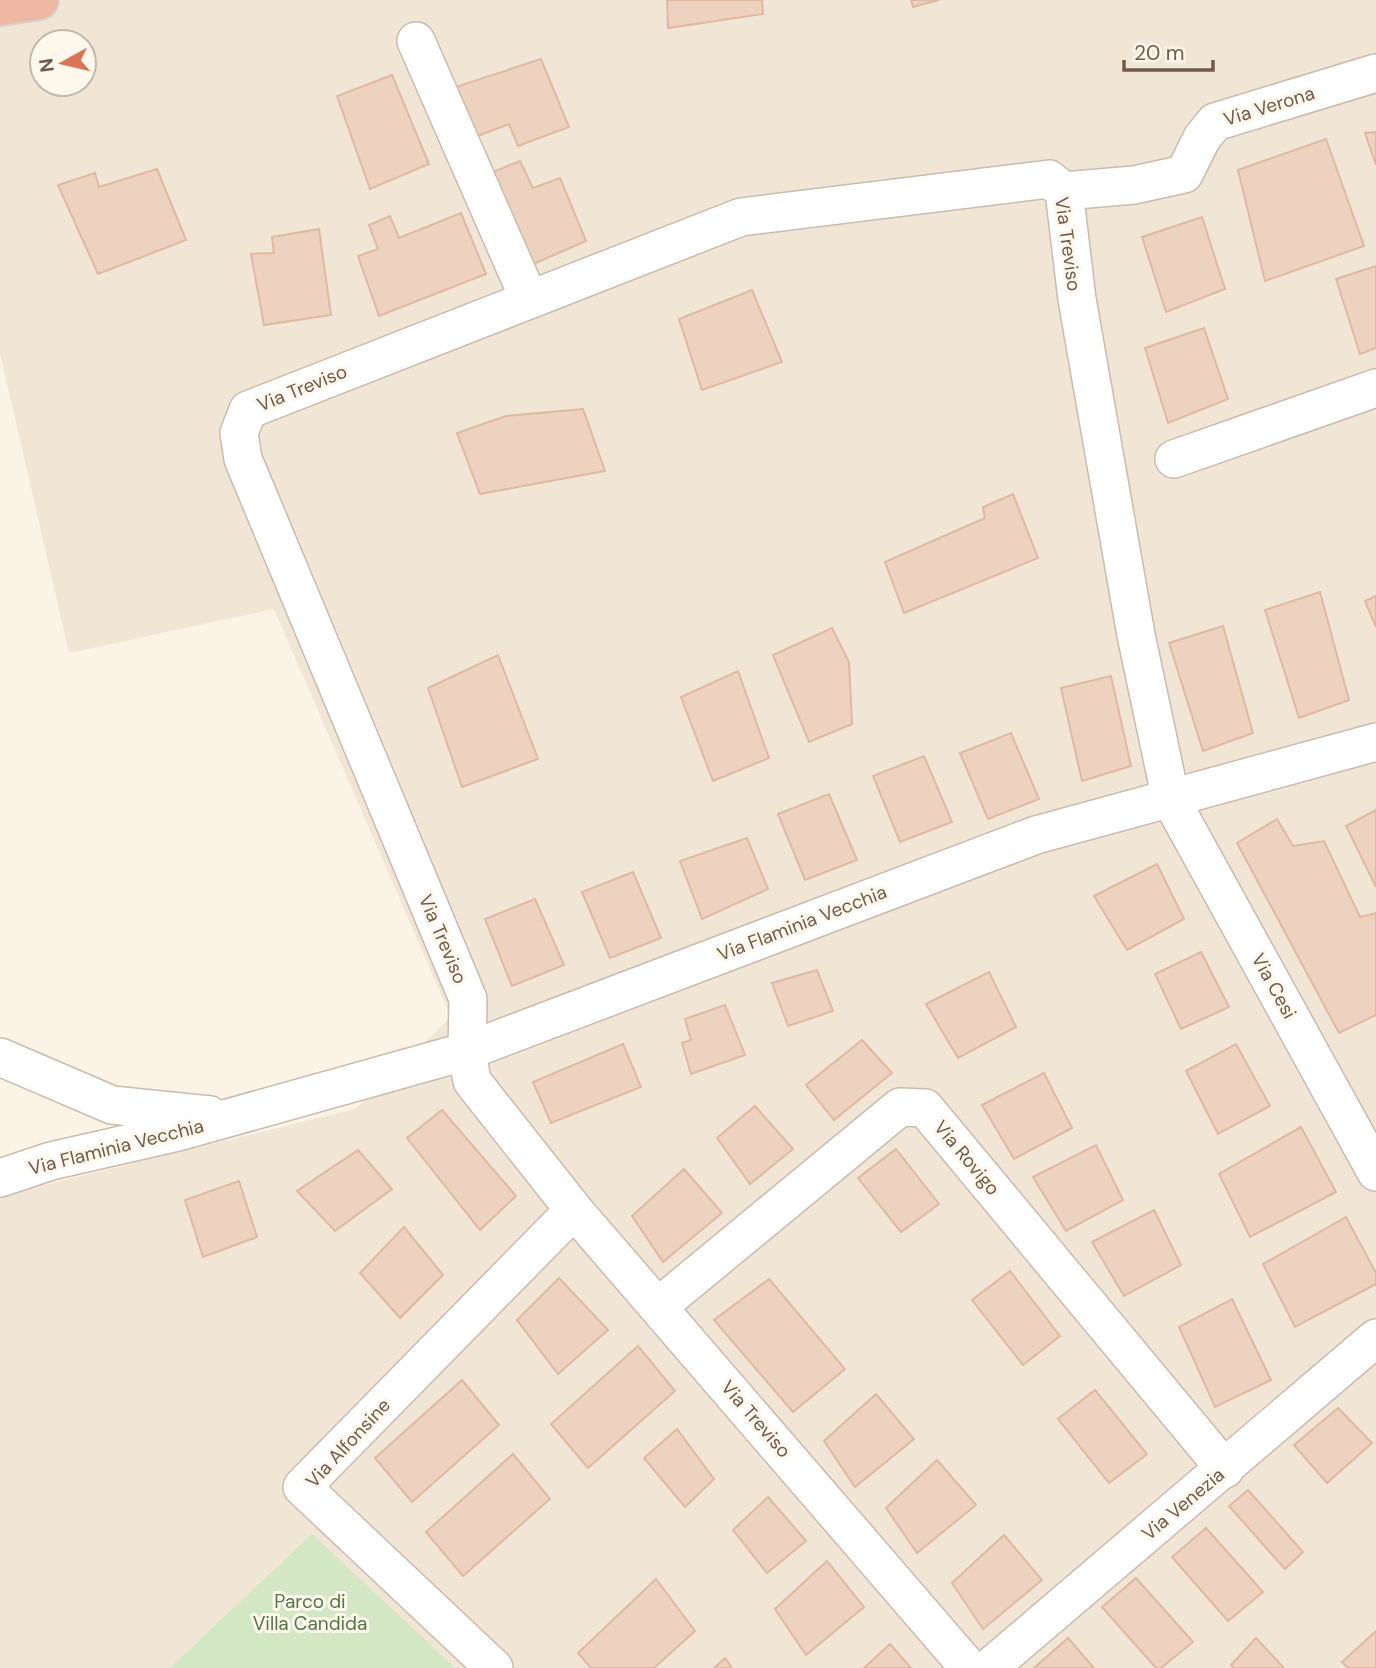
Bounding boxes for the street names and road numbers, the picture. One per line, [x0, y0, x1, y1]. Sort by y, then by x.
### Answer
street label: Via Verona [1220, 80, 1318, 132]
street label: Via Treviso [1049, 195, 1087, 293]
street label: Via Treviso [253, 359, 351, 417]
street label: Via Flaminia Vecchia [714, 879, 890, 967]
street label: Via Treviso [413, 891, 473, 987]
street label: Via Cesi [1246, 949, 1302, 1023]
street label: Via Flaminia Vecchia [26, 1113, 206, 1181]
street label: Via Rovigo [928, 1115, 1006, 1201]
street label: Via Treviso [716, 1375, 796, 1463]
street label: Via Alfonsine [300, 1393, 396, 1493]
street label: Via Venezia [1137, 1462, 1229, 1546]

